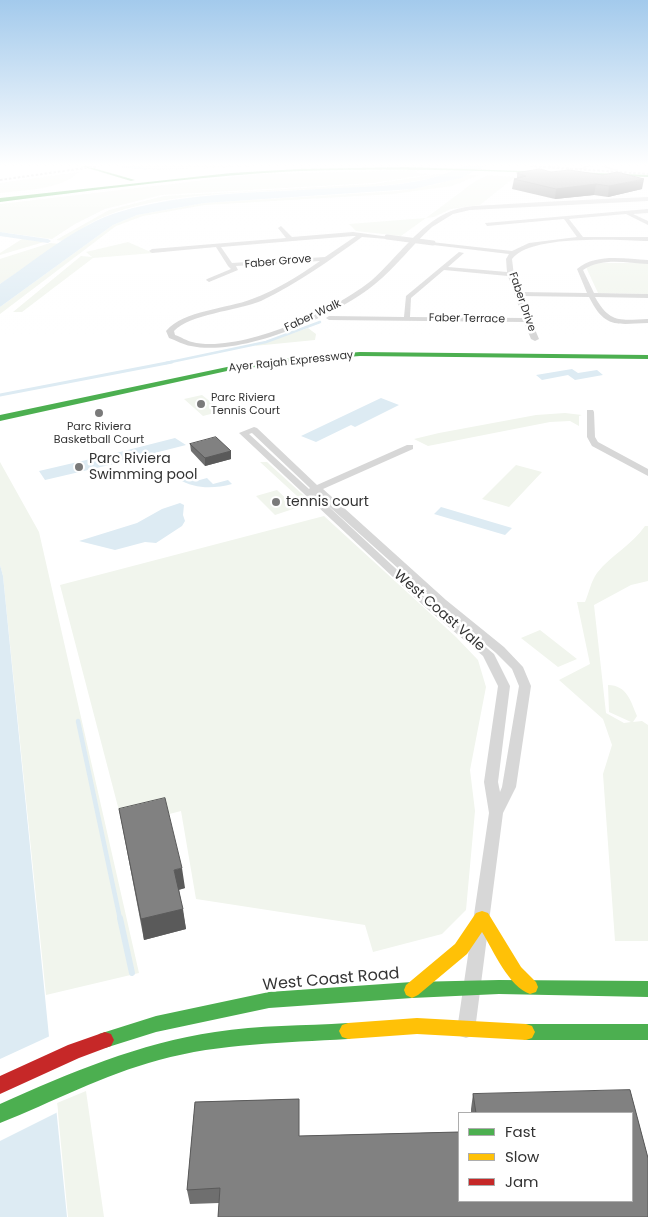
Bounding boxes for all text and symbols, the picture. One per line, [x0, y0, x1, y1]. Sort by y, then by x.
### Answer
street label: Faber Grove [244, 253, 312, 271]
street label: Faber Drive [506, 271, 538, 333]
street label: Faber Walk [283, 297, 343, 335]
street label: Faber Terrace [429, 312, 505, 326]
street label: Ayer Rajah Expressway [228, 349, 354, 375]
place label: Parc Riviera Tennis Court [211, 391, 280, 417]
marker: Parc Riviera Tennis Court [195, 398, 207, 410]
marker: Parc Riviera Basketball Court [93, 407, 105, 419]
place label: Parc Riviera Basketball Court [54, 420, 144, 446]
place label: Parc Riviera Swimming pool [89, 451, 197, 484]
marker: Parc Riviera Swimming pool [73, 461, 85, 473]
place label: tennis court [286, 494, 369, 510]
marker: tennis court [270, 496, 282, 508]
street label: West Coast Vale [390, 567, 488, 655]
street label: West Coast Road [262, 964, 400, 996]
legend [458, 1112, 633, 1202]
text: Fast [505, 1121, 536, 1142]
text: Slow [505, 1146, 539, 1167]
text: Jam [505, 1171, 539, 1192]

